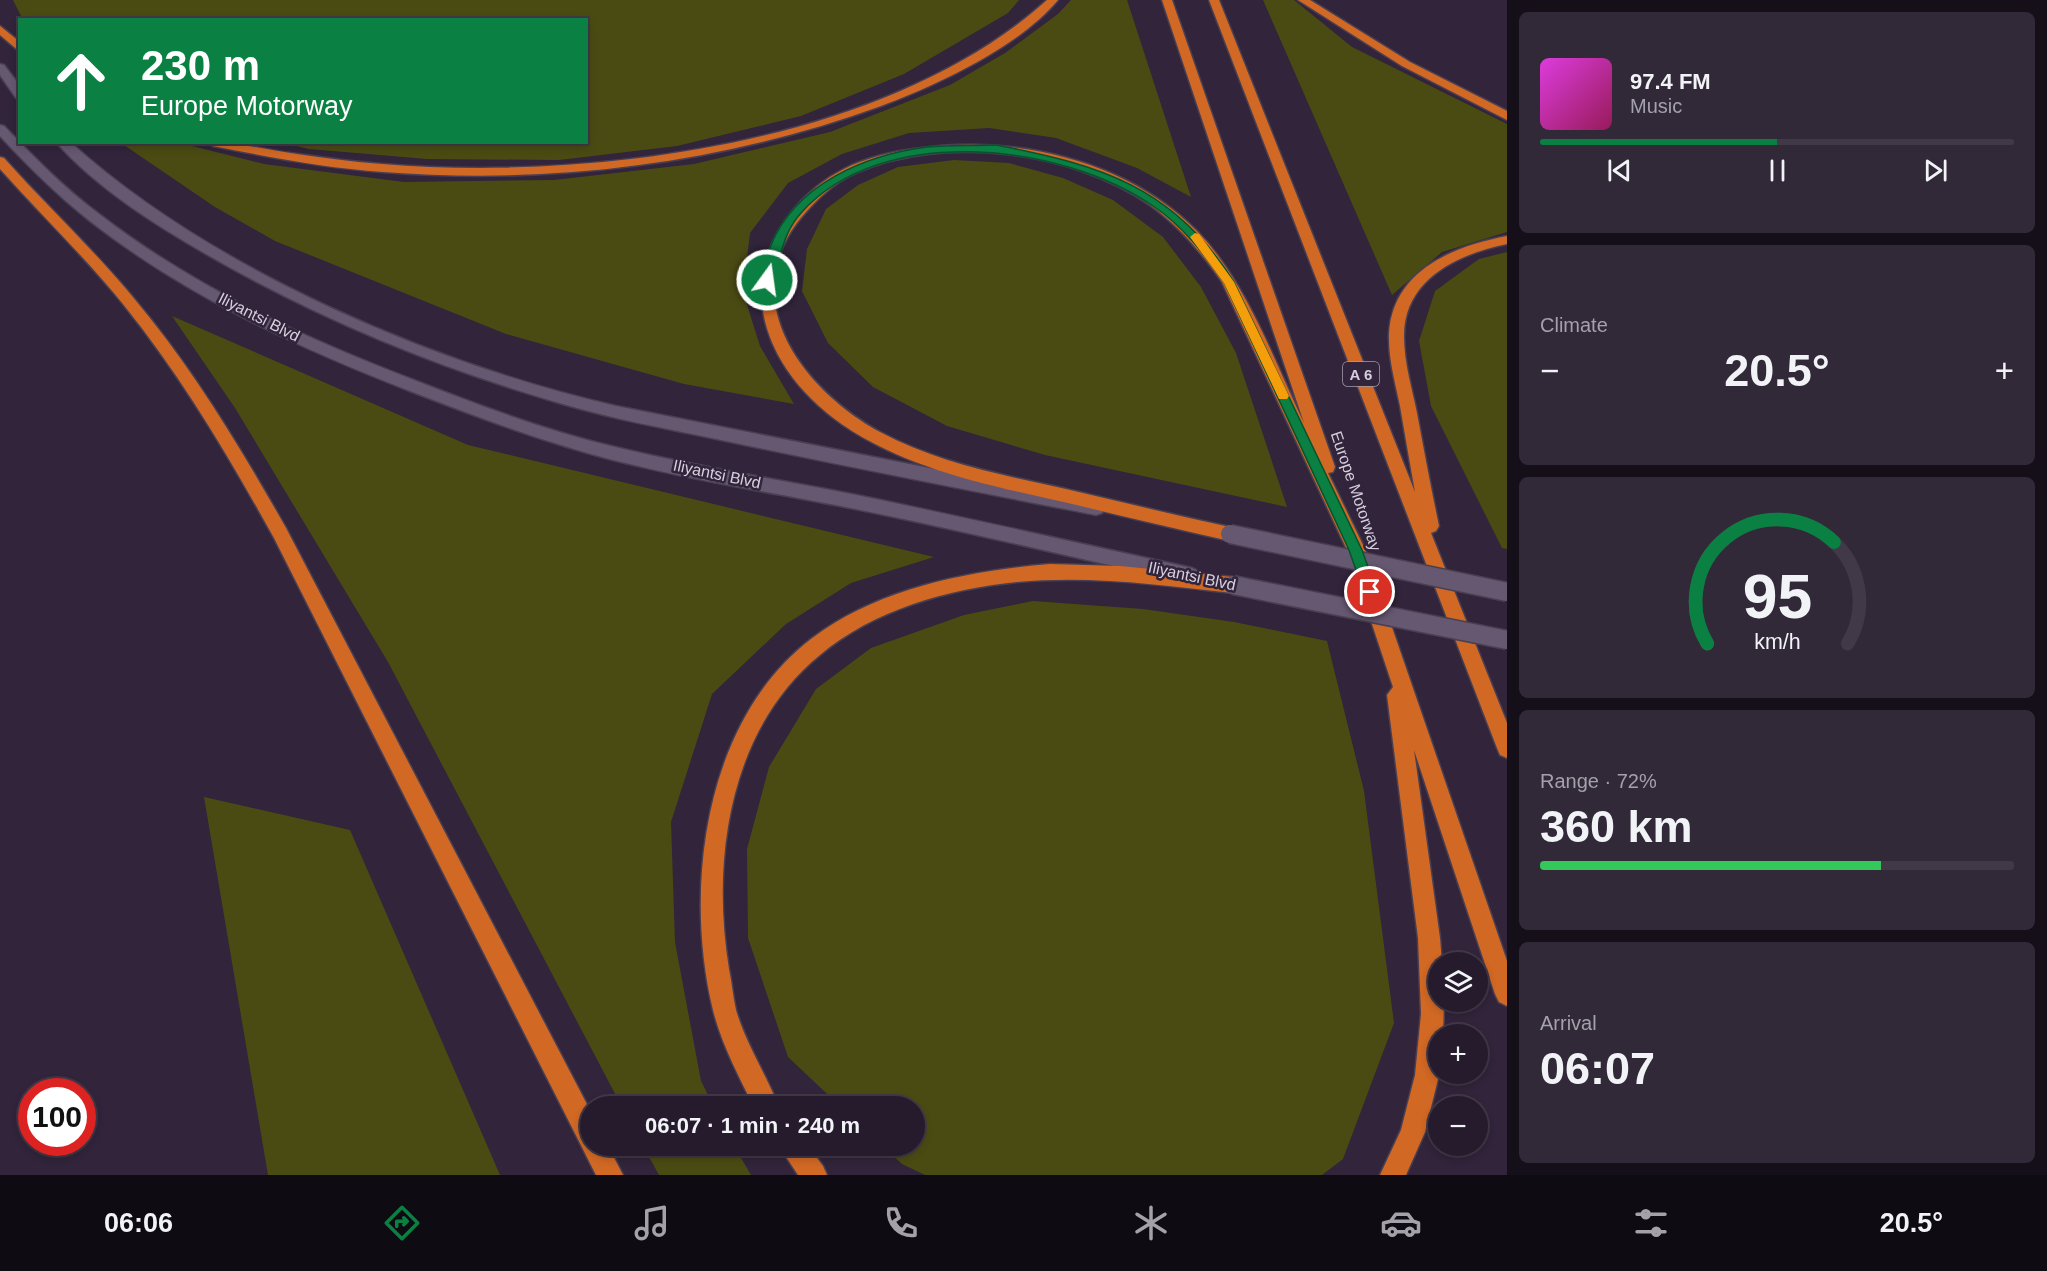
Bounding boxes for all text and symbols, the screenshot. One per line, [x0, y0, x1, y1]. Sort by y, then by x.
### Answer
icon: ahead [42, 42, 120, 120]
text: 230 m [141, 42, 260, 89]
text: 97.4 FM [1630, 69, 1711, 94]
text: Europe Motorway [141, 91, 353, 121]
text: Music [1630, 95, 1682, 117]
icon: previous [1603, 154, 1636, 187]
icon: pause [1761, 154, 1794, 187]
icon: next [1919, 154, 1952, 187]
position arrow [735, 248, 799, 312]
street label: Iliyantsi Blvd [216, 289, 302, 345]
text: Climate [1540, 314, 1608, 336]
text: 20.5° [1724, 345, 1830, 396]
text: − [1540, 352, 1559, 389]
text: + [1995, 352, 2014, 389]
road number: A 6 [1343, 362, 1379, 386]
street label: Europe Motorway [1328, 429, 1384, 553]
street label: Iliyantsi Blvd [672, 456, 762, 492]
street label: Iliyantsi Blvd [1147, 558, 1237, 594]
text: 95 [1742, 563, 1812, 632]
pin [1344, 566, 1395, 617]
icon: arrive [1353, 575, 1386, 608]
text: km/h [1754, 631, 1800, 655]
text: Range · 72% [1540, 770, 1657, 792]
text: 360 km [1540, 801, 1693, 852]
map controls [1428, 952, 1488, 1156]
button: layers [1428, 952, 1488, 1012]
text: Arrival [1540, 1012, 1597, 1034]
button: + [1428, 1024, 1488, 1084]
text: 06:07 [1540, 1043, 1655, 1094]
speed limit sign: 100 [18, 1078, 96, 1156]
button: − [1428, 1096, 1488, 1156]
text: 06:07 · 1 min · 240 m [645, 1113, 860, 1138]
icon: directions [381, 1202, 423, 1244]
icon: music [631, 1202, 673, 1244]
icon: phone [880, 1202, 922, 1244]
icon: climate [1130, 1202, 1172, 1244]
icon: car [1380, 1202, 1422, 1244]
icon: filters [1630, 1202, 1672, 1244]
text: 06:06 [104, 1208, 173, 1238]
text: 20.5° [1880, 1208, 1943, 1238]

